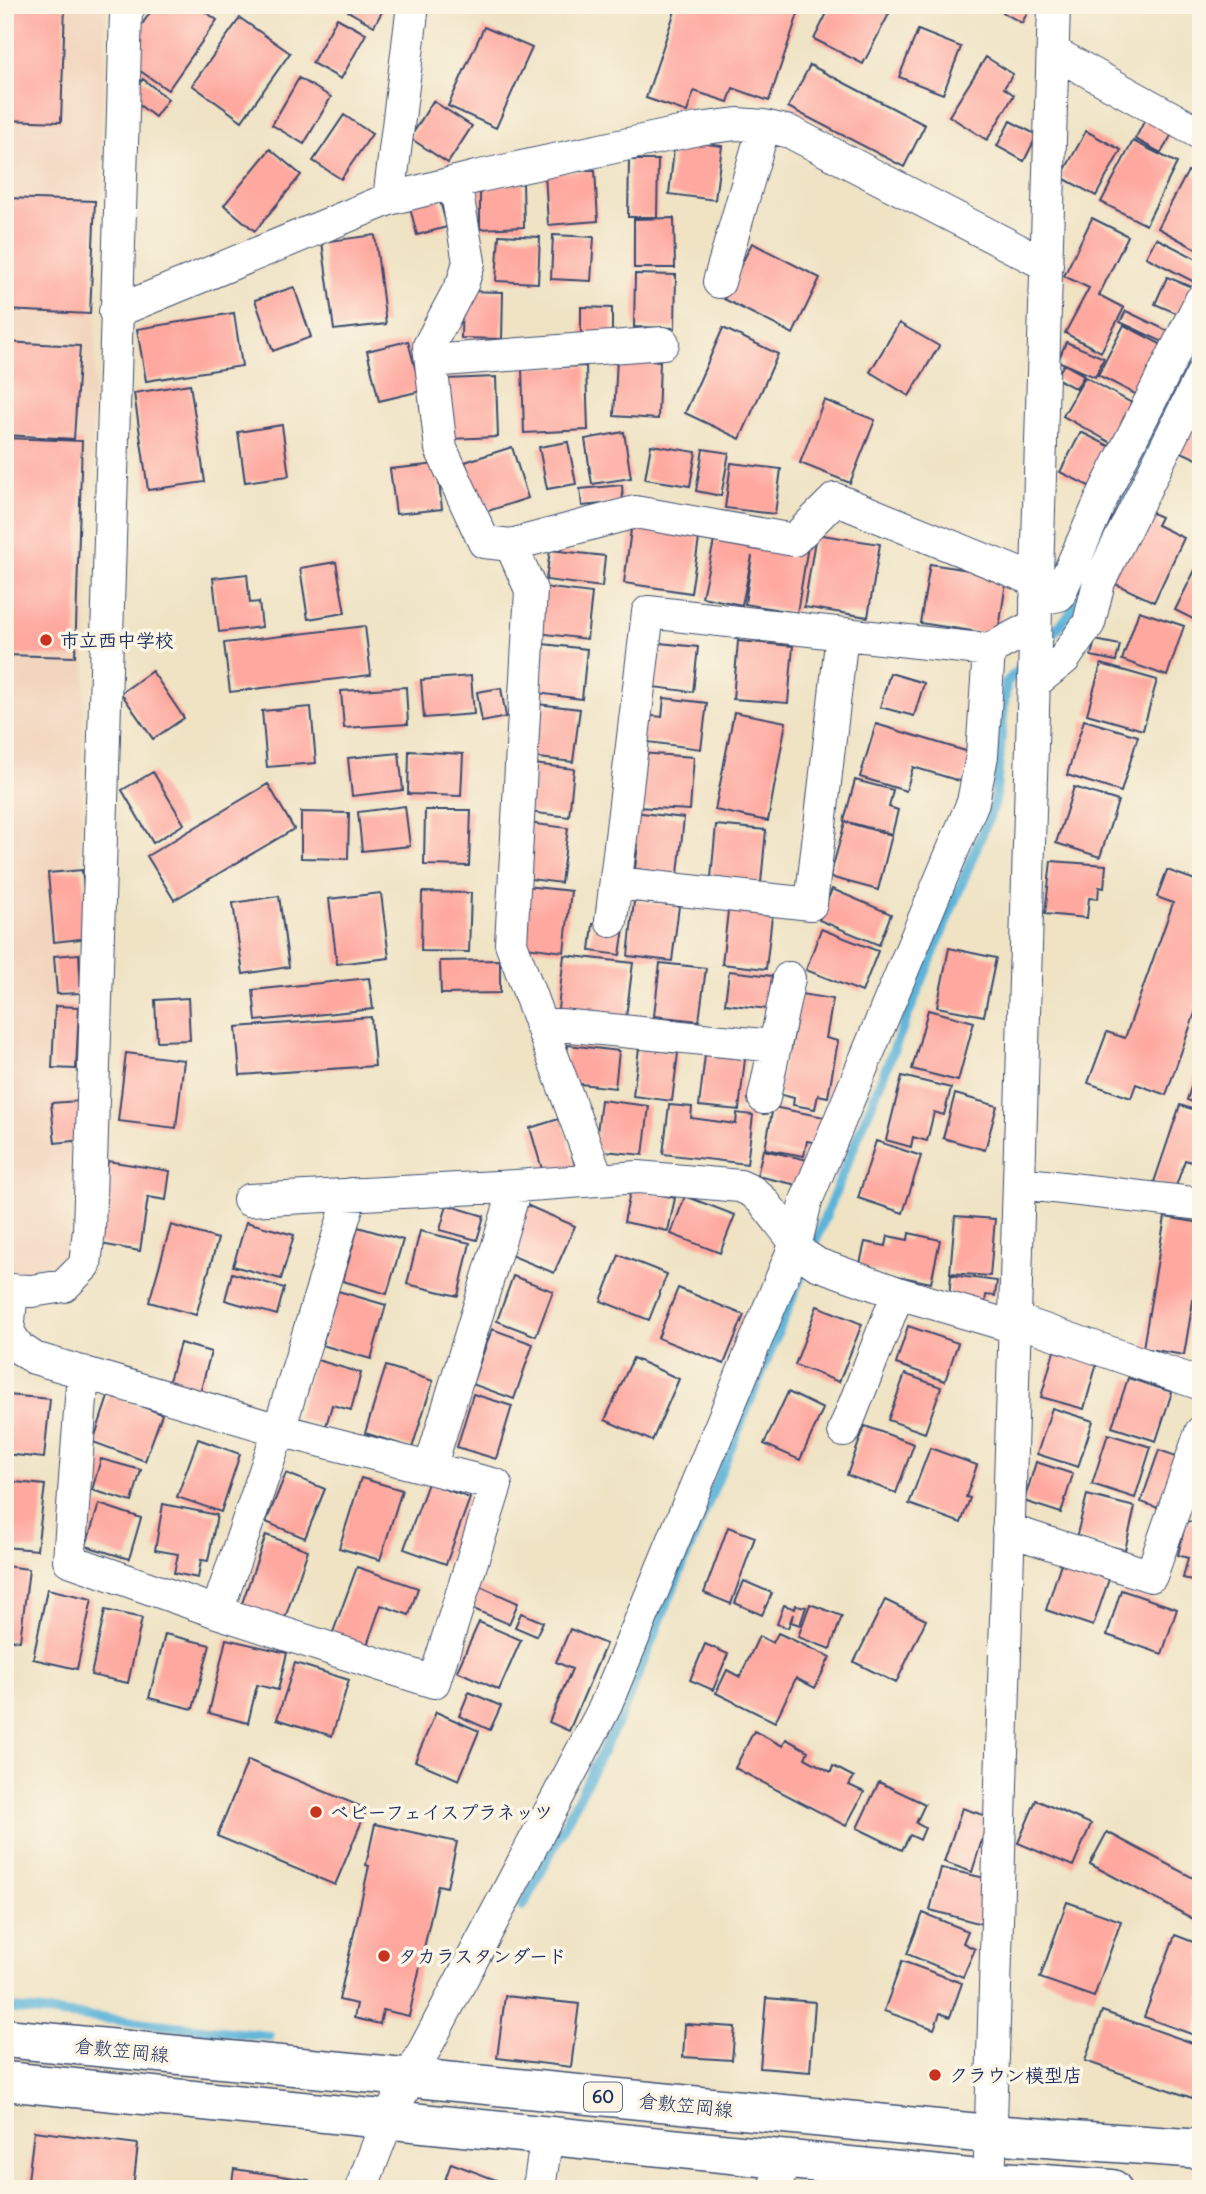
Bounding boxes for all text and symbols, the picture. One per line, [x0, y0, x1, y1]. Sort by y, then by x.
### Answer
place label: 市立西中学校 [60, 628, 174, 652]
marker: 市立西中学校 [38, 632, 54, 648]
place label: ベビーフェイスプラネッツ [330, 1800, 553, 1824]
marker: ベビーフェイスプラネッツ [308, 1804, 324, 1820]
place label: タカラスタンダード [398, 1944, 567, 1968]
marker: タカラスタンダード [376, 1948, 392, 1964]
street label: 倉敷笠岡線 [73, 2033, 171, 2067]
place label: クラウン模型店 [949, 2063, 1082, 2087]
marker: クラウン模型店 [927, 2067, 943, 2083]
road number: 60 [584, 2082, 622, 2112]
street label: 倉敷笠岡線 [637, 2088, 735, 2122]

